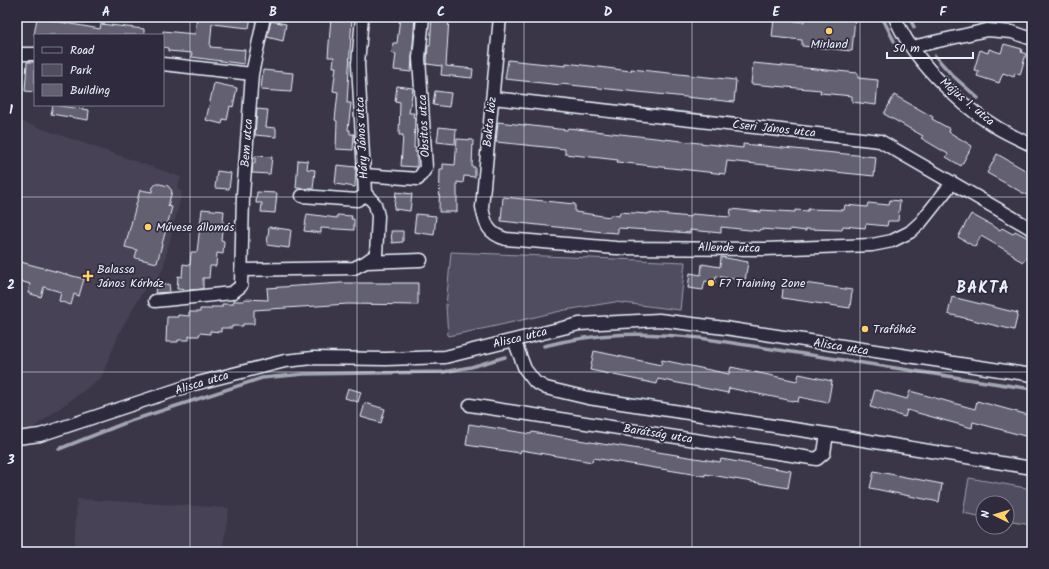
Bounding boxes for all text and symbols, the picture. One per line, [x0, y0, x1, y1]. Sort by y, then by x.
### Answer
text: A [102, 2, 110, 23]
text: B [269, 2, 277, 23]
text: C [437, 2, 445, 23]
text: D [604, 2, 613, 23]
text: E [772, 2, 780, 23]
text: F [939, 2, 947, 23]
marker: Mirland [824, 26, 834, 36]
legend [34, 34, 164, 106]
scale bar [887, 34, 973, 60]
place label: Mirland [810, 35, 849, 54]
text: 50 m [893, 39, 920, 58]
text: Road [70, 41, 95, 60]
text: Park [70, 61, 92, 80]
street label: Május 1. utca [935, 73, 999, 131]
text: Building [70, 81, 110, 100]
street label: Obsitos utca [413, 94, 435, 158]
street label: Háry János utca [350, 96, 374, 180]
street label: Bakta köz [478, 96, 502, 148]
text: 1 [9, 100, 13, 121]
street label: Cseri János utca [731, 115, 817, 143]
street label: Bem utca [236, 118, 258, 168]
place label: Művese állomás [156, 218, 234, 237]
marker: Művese állomás [143, 222, 153, 232]
street label: Allende utca [698, 238, 761, 258]
place label: Balassa János Kórház [97, 260, 164, 293]
marker: Balassa János Kórház [82, 270, 94, 282]
place label: F7 Training Zone [719, 274, 806, 293]
text: 2 [7, 275, 15, 296]
district label: BAKTA [956, 276, 1010, 301]
marker: F7 Training Zone [706, 278, 716, 288]
place label: Trafóház [873, 320, 916, 339]
street label: Alisca utca [491, 322, 550, 354]
marker: Trafóház [860, 324, 870, 334]
street label: Alisca utca [812, 333, 870, 361]
street label: Alisca utca [173, 366, 232, 400]
street label: Barátság utca [622, 419, 695, 449]
text: 3 [6, 450, 15, 471]
north arrow [975, 495, 1015, 535]
text: N [977, 510, 995, 518]

